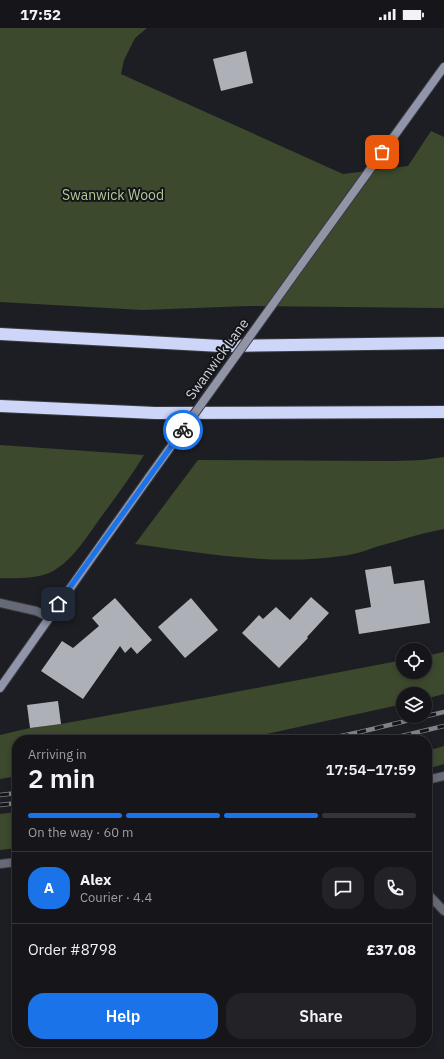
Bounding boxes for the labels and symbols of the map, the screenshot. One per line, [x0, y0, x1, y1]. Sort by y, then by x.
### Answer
pin [365, 135, 399, 169]
park label: Swanwick Wood [62, 186, 164, 204]
street label: Swanwick Lane [181, 315, 253, 403]
courier [163, 410, 203, 450]
pin [41, 587, 75, 621]

